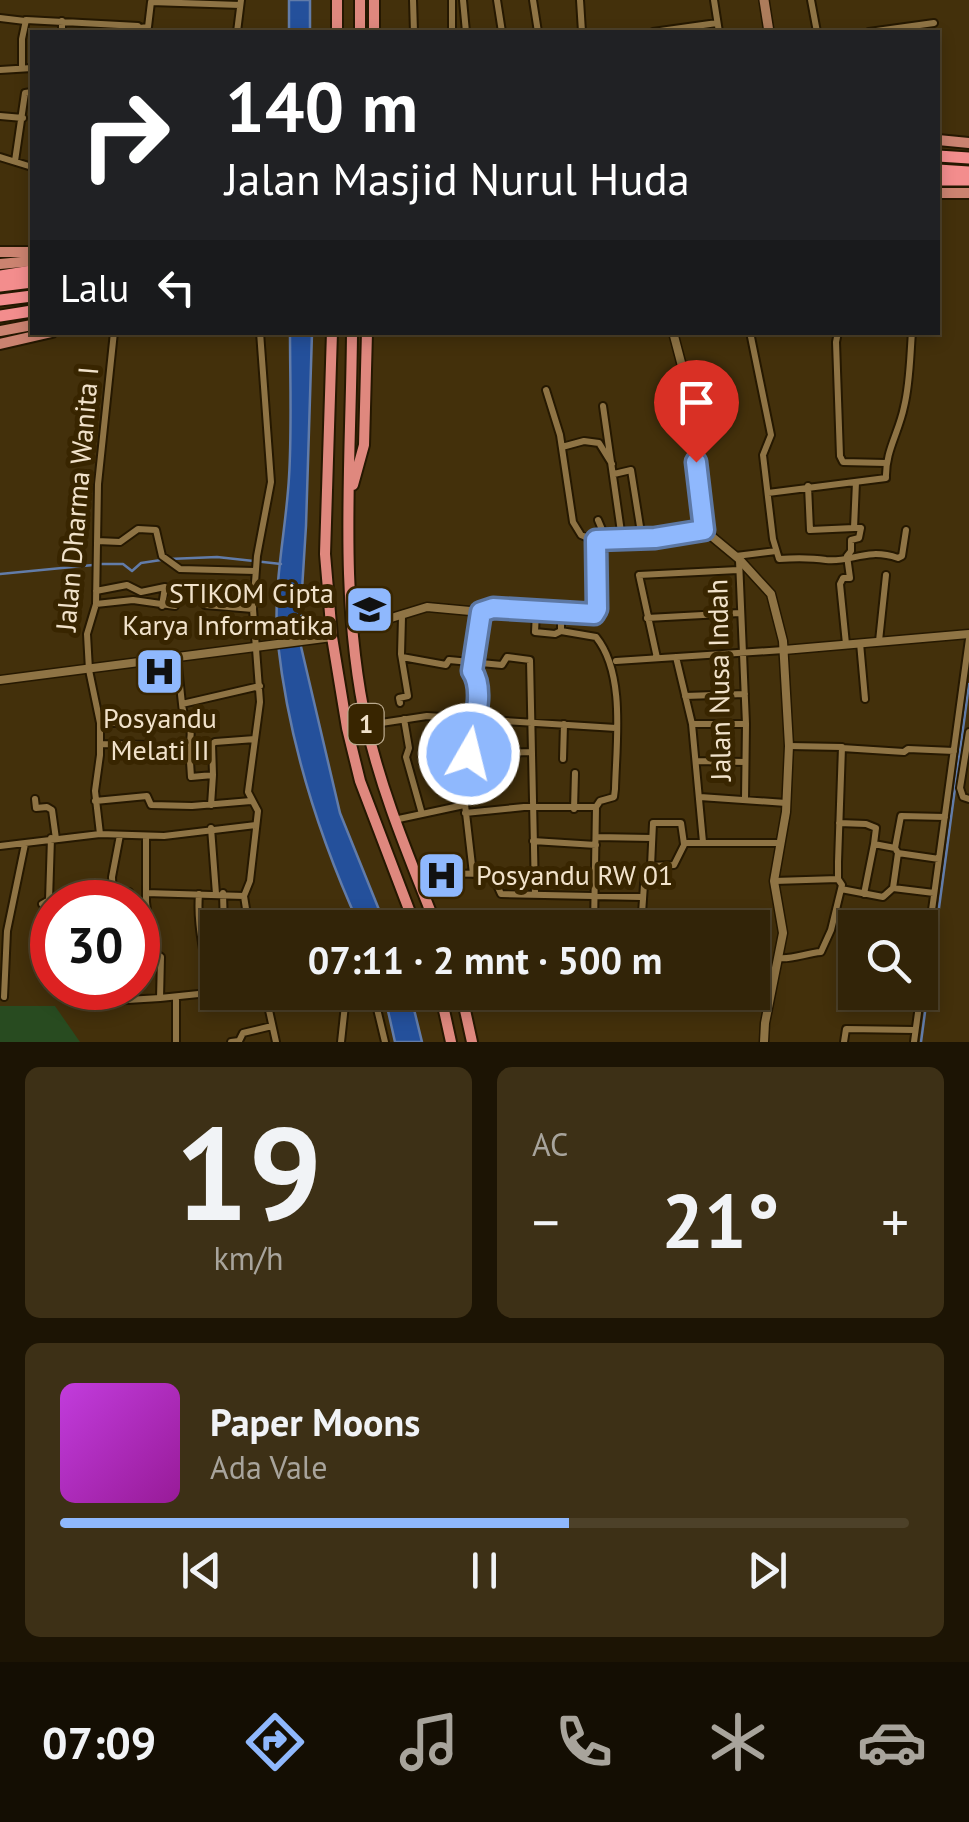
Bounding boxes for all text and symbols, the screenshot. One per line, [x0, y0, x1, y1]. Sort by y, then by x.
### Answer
text: 140 m [225, 61, 418, 151]
icon: right [60, 70, 190, 200]
text: Jalan Masjid Nurul Huda [225, 149, 690, 207]
icon: left [149, 260, 204, 315]
text: Lalu [60, 263, 129, 312]
pin [654, 360, 739, 463]
street label: Jalan Dharma Wanita I [46, 365, 106, 634]
icon: arrive [669, 375, 724, 430]
place label: STIKOM Cipta Karya Informatika [122, 574, 334, 643]
street label: Jalan Nusa Indah [698, 579, 739, 782]
school or university icon: STIKOM Cipta Karya Informatika [343, 583, 395, 635]
hospital icon: Posyandu Melati II [134, 645, 186, 697]
place label: Posyandu Melati II [103, 699, 217, 768]
position arrow [417, 702, 521, 806]
road number: 1 [348, 704, 384, 744]
hospital icon: Posyandu RW 01 [415, 849, 467, 901]
place label: Posyandu RW 01 [476, 856, 673, 893]
speed limit sign: 30 [30, 880, 160, 1010]
map controls [838, 910, 938, 1010]
button: search [838, 910, 938, 1010]
text: 07:11 · 2 mnt · 500 m [308, 935, 662, 984]
text: 19 [175, 1088, 322, 1256]
text: AC [532, 1123, 568, 1165]
text: 21° [662, 1172, 779, 1269]
text: − [532, 1186, 560, 1257]
text: + [881, 1186, 909, 1257]
text: km/h [213, 1237, 284, 1279]
text: Paper Moons [210, 1397, 420, 1446]
text: Ada Vale [210, 1446, 327, 1488]
icon: previous [174, 1543, 229, 1598]
icon: pause [457, 1543, 512, 1598]
icon: next [740, 1543, 795, 1598]
icon: directions [240, 1707, 310, 1777]
icon: music [394, 1707, 464, 1777]
icon: phone [549, 1707, 619, 1777]
icon: climate [703, 1707, 773, 1777]
icon: car [857, 1707, 927, 1777]
text: 07:09 [42, 1713, 156, 1771]

